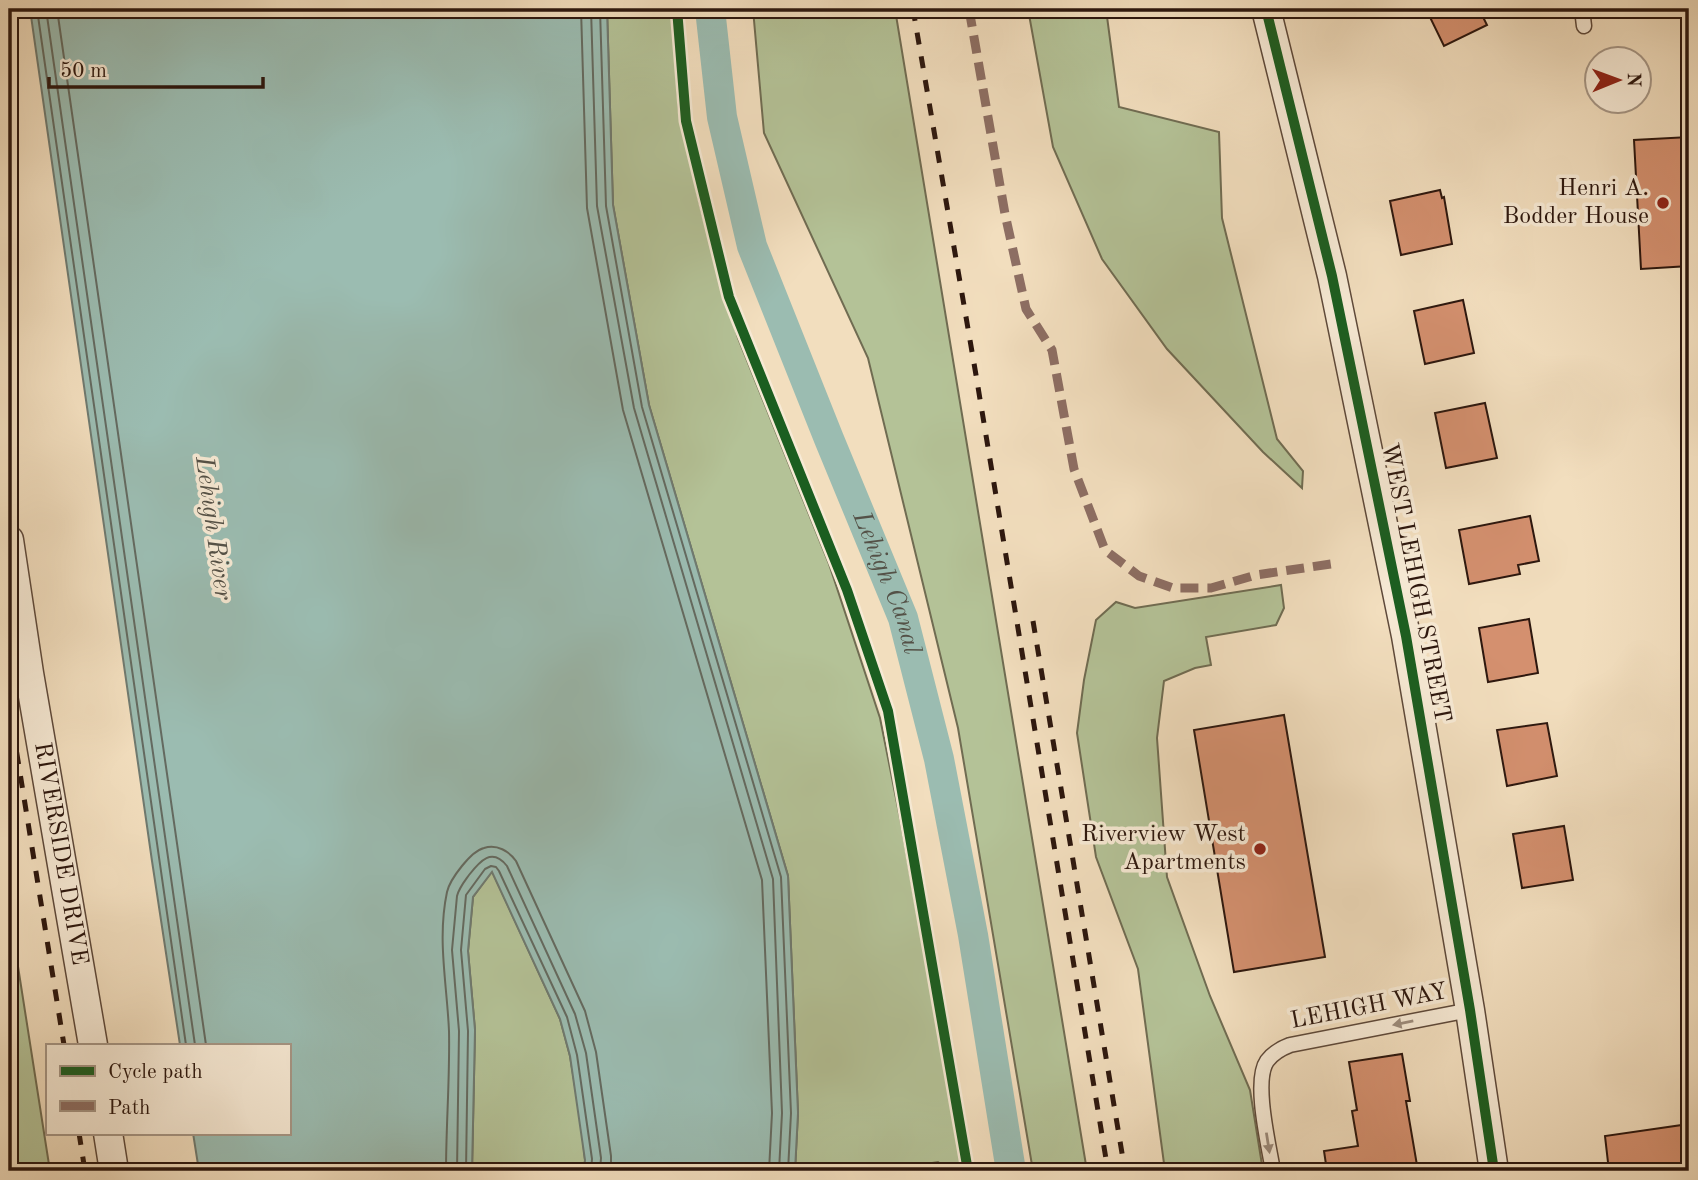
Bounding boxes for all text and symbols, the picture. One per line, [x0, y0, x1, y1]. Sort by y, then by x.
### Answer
scale bar [49, 46, 262, 90]
north arrow [1582, 46, 1652, 116]
text: 50 m [60, 61, 107, 82]
text: N [1623, 72, 1642, 88]
place label: Henri A. Bodder House [1503, 177, 1649, 229]
marker: Henri A. Bodder House [1655, 195, 1671, 211]
street label: WEST LEHIGH STREET [1376, 441, 1454, 725]
water label: Lehigh River [190, 453, 236, 602]
water label: Lehigh Canal [847, 507, 925, 657]
street label: RIVERSIDE DRIVE [29, 741, 91, 967]
place label: Riverview West Apartments [1081, 823, 1246, 875]
marker: Riverview West Apartments [1252, 841, 1268, 857]
street label: LEHIGH WAY [1289, 980, 1449, 1034]
one-way arrow [1392, 1018, 1414, 1029]
legend [46, 1044, 290, 1134]
text: Cycle path [108, 1062, 203, 1083]
text: Path [108, 1098, 151, 1119]
one-way arrow [1263, 1132, 1274, 1154]

